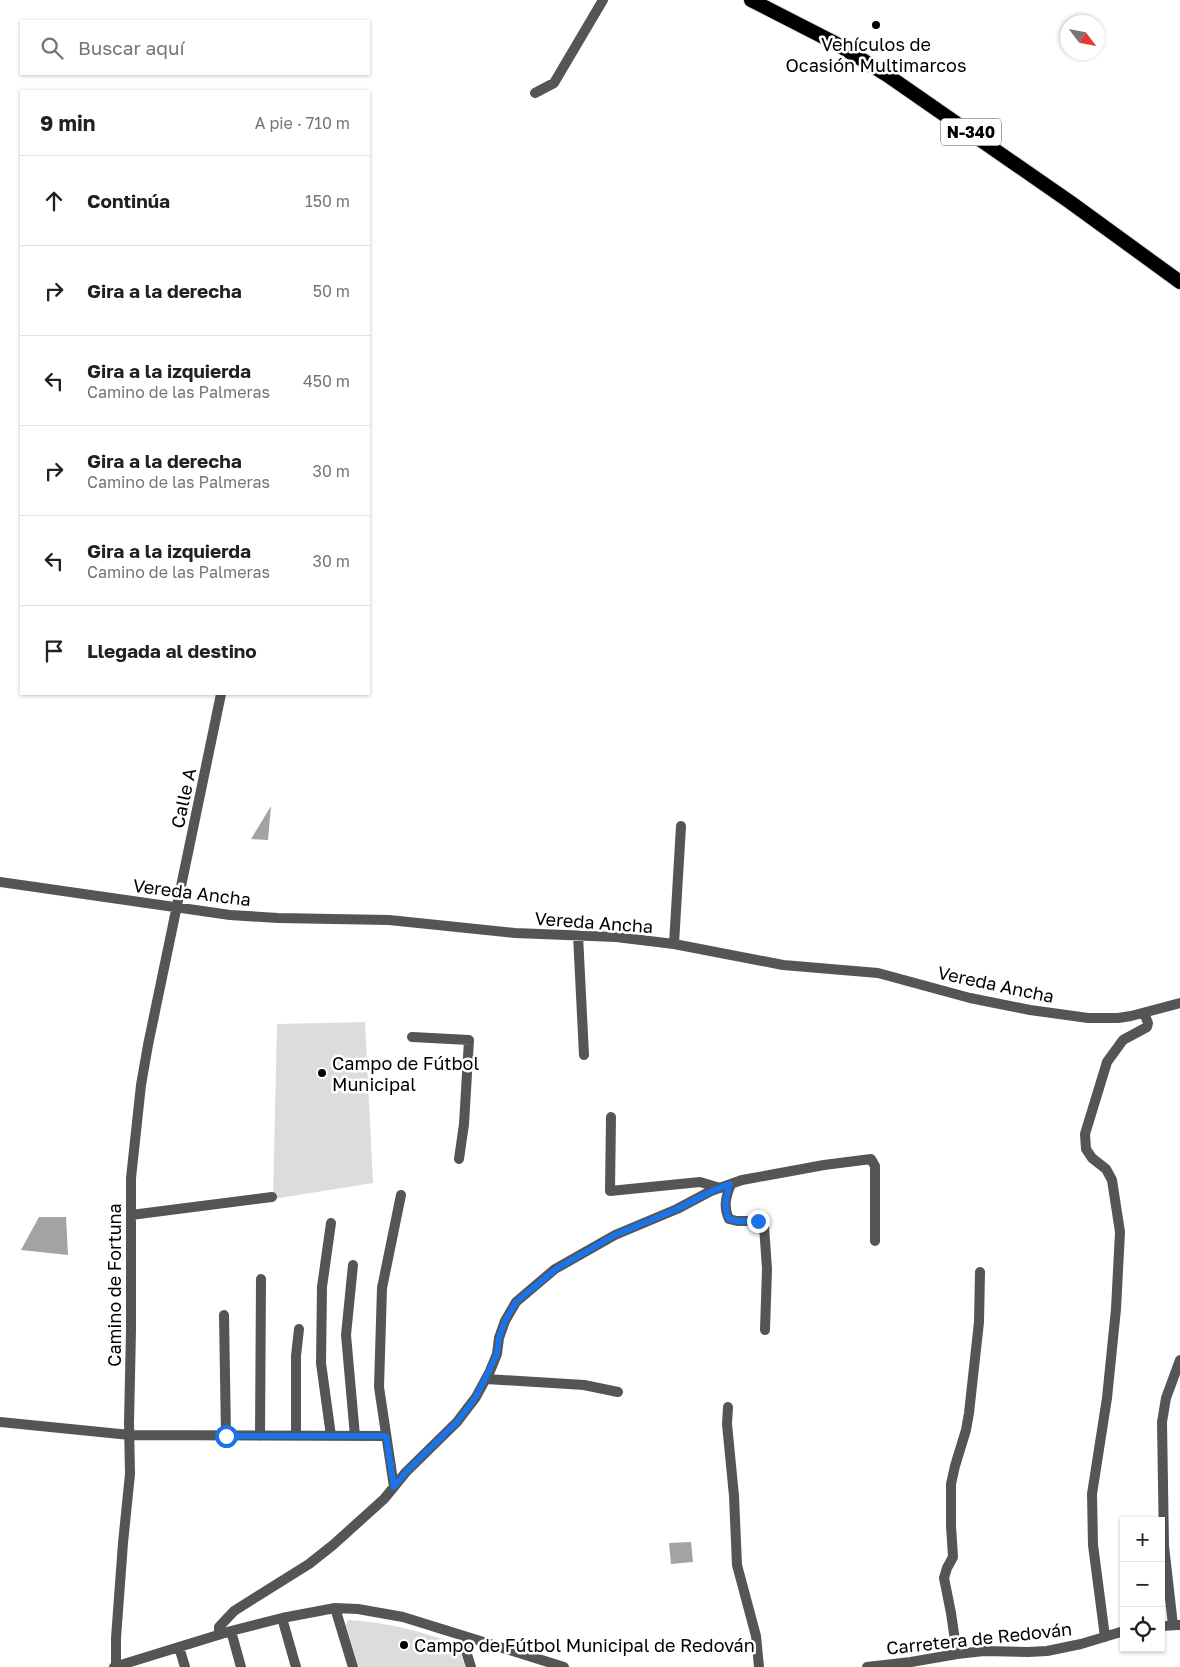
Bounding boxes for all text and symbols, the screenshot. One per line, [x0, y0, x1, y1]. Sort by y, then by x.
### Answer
north arrow [1060, 15, 1105, 60]
marker: Vehículos de Ocasión Multimarcos [870, 19, 882, 31]
search box [20, 20, 370, 75]
place label: Vehículos de Ocasión Multimarcos [786, 33, 966, 76]
icon: search [38, 34, 66, 62]
text: Buscar aquí [78, 36, 185, 59]
text: 9 min [40, 110, 95, 136]
text: A pie · 710 m [255, 113, 350, 133]
road number: N-340 [941, 118, 1001, 146]
icon: ahead [40, 187, 68, 215]
text: Continúa [87, 189, 170, 212]
text: 150 m [305, 191, 350, 211]
icon: right [40, 277, 68, 305]
text: Gira a la derecha [87, 279, 242, 302]
text: 50 m [313, 281, 350, 301]
text: Gira a la izquierda [87, 359, 251, 382]
icon: left [40, 367, 68, 395]
text: 450 m [303, 371, 350, 391]
text: Camino de las Palmeras [87, 382, 270, 402]
text: Gira a la derecha [87, 449, 242, 472]
icon: right [40, 457, 68, 485]
text: 30 m [313, 461, 350, 481]
text: Camino de las Palmeras [87, 472, 270, 492]
text: Gira a la izquierda [87, 539, 251, 562]
icon: left [40, 547, 68, 575]
text: 30 m [313, 551, 350, 571]
text: Camino de las Palmeras [87, 562, 270, 582]
icon: arrive [40, 637, 68, 665]
text: Llegada al destino [87, 639, 257, 662]
street label: Calle A [166, 766, 200, 830]
street label: Vereda Ancha [132, 874, 252, 910]
street label: Vereda Ancha [534, 907, 654, 937]
street label: Vereda Ancha [936, 961, 1056, 1007]
place label: Campo de Fútbol Municipal [332, 1052, 479, 1095]
marker: Campo de Fútbol Municipal [316, 1067, 328, 1079]
street label: Camino de Fortuna [103, 1203, 125, 1367]
route end [747, 1210, 770, 1233]
route start [215, 1425, 238, 1448]
map controls [1120, 1517, 1165, 1652]
button: + [1120, 1517, 1165, 1562]
button: − [1120, 1562, 1165, 1607]
button: locate [1120, 1607, 1165, 1652]
street label: Carretera de Redován [885, 1617, 1073, 1659]
place label: Campo de Fútbol Municipal de Redován [414, 1634, 755, 1656]
marker: Campo de Fútbol Municipal de Redován [398, 1639, 410, 1651]

